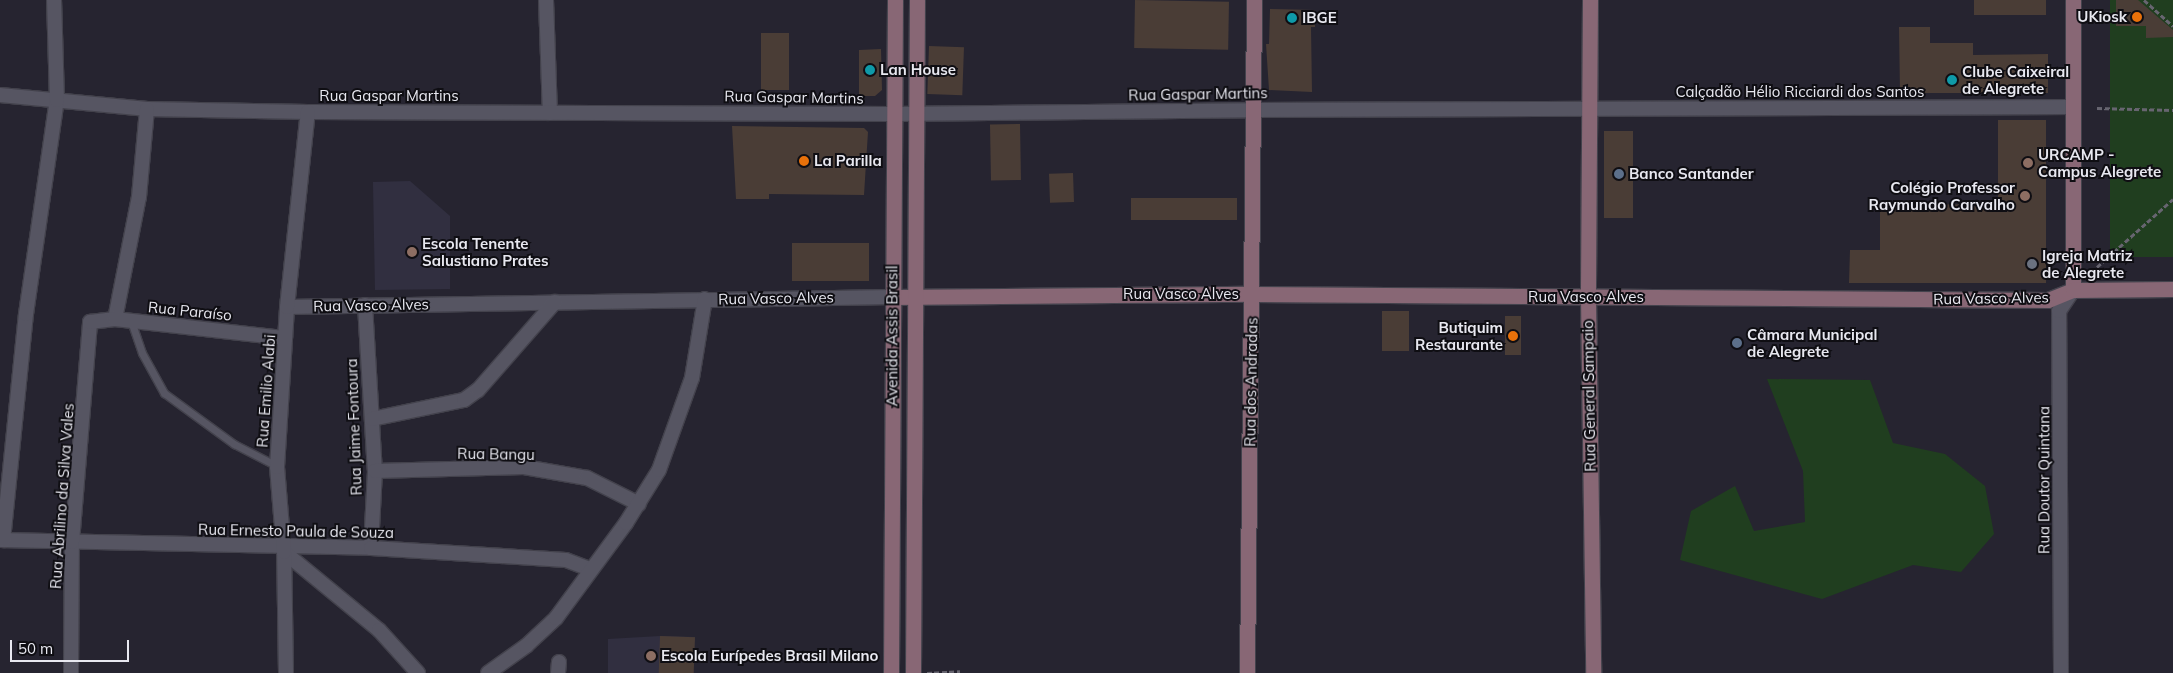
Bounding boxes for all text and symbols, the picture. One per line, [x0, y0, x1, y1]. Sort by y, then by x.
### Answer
place label: UKiosk [2077, 8, 2127, 26]
place label: IBGE [1302, 9, 1337, 27]
marker: UKiosk [2131, 11, 2143, 23]
marker: IBGE [1286, 12, 1298, 24]
place label: Lan House [880, 61, 956, 79]
place label: Clube Caixeiral de Alegrete [1962, 62, 2069, 97]
marker: Lan House [864, 64, 876, 76]
marker: Clube Caixeiral de Alegrete [1946, 74, 1958, 86]
street label: Calçadão Hélio Ricciardi dos Santos [1676, 83, 1924, 101]
street label: Rua Gaspar Martins [1128, 84, 1268, 104]
street label: Rua Gaspar Martins [319, 87, 459, 105]
street label: Rua Gaspar Martins [724, 87, 864, 107]
place label: URCAMP - Campus Alegrete [2038, 145, 2161, 180]
place label: La Parilla [814, 152, 882, 170]
marker: La Parilla [798, 155, 810, 167]
marker: URCAMP - Campus Alegrete [2022, 157, 2034, 169]
place label: Banco Santander [1629, 165, 1754, 183]
marker: Banco Santander [1613, 168, 1625, 180]
place label: Colégio Professor Raymundo Carvalho [1869, 178, 2015, 213]
marker: Colégio Professor Raymundo Carvalho [2019, 190, 2031, 202]
place label: Escola Tenente Salustiano Prates [422, 234, 549, 269]
marker: Escola Tenente Salustiano Prates [406, 246, 418, 258]
place label: Igreja Matriz de Alegrete [2042, 246, 2133, 281]
marker: Igreja Matriz de Alegrete [2026, 258, 2038, 270]
street label: Avenida Assis Brasil [883, 266, 901, 406]
street label: Rua Vasco Alves [1123, 285, 1239, 303]
street label: Rua Vasco Alves [718, 288, 834, 308]
street label: Rua Vasco Alves [1528, 288, 1644, 306]
street label: Rua Vasco Alves [1933, 288, 2049, 308]
street label: Rua Vasco Alves [313, 295, 429, 315]
street label: Rua Paraíso [147, 298, 233, 324]
street label: Rua dos Andradas [1241, 317, 1261, 447]
place label: Butiquim Restaurante [1415, 318, 1503, 353]
street label: Rua General Sampaio [1579, 320, 1599, 472]
place label: Câmara Municipal de Alegrete [1747, 325, 1878, 360]
marker: Butiquim Restaurante [1507, 330, 1519, 342]
street label: Rua Emilio Alabi [253, 334, 279, 448]
marker: Câmara Municipal de Alegrete [1731, 337, 1743, 349]
street label: Rua Jaime Fontoura [343, 358, 365, 496]
street label: Rua Abrilino da Silva Vales [47, 402, 77, 590]
street label: Rua Doutor Quintana [2035, 406, 2053, 554]
street label: Rua Bangu [457, 444, 535, 464]
street label: Rua Ernesto Paula de Souza [198, 520, 394, 542]
scale bar [12, 630, 131, 662]
text: 50 m [18, 639, 53, 658]
place label: Escola Eurípedes Brasil Milano [661, 647, 878, 665]
marker: Escola Eurípedes Brasil Milano [645, 650, 657, 662]

